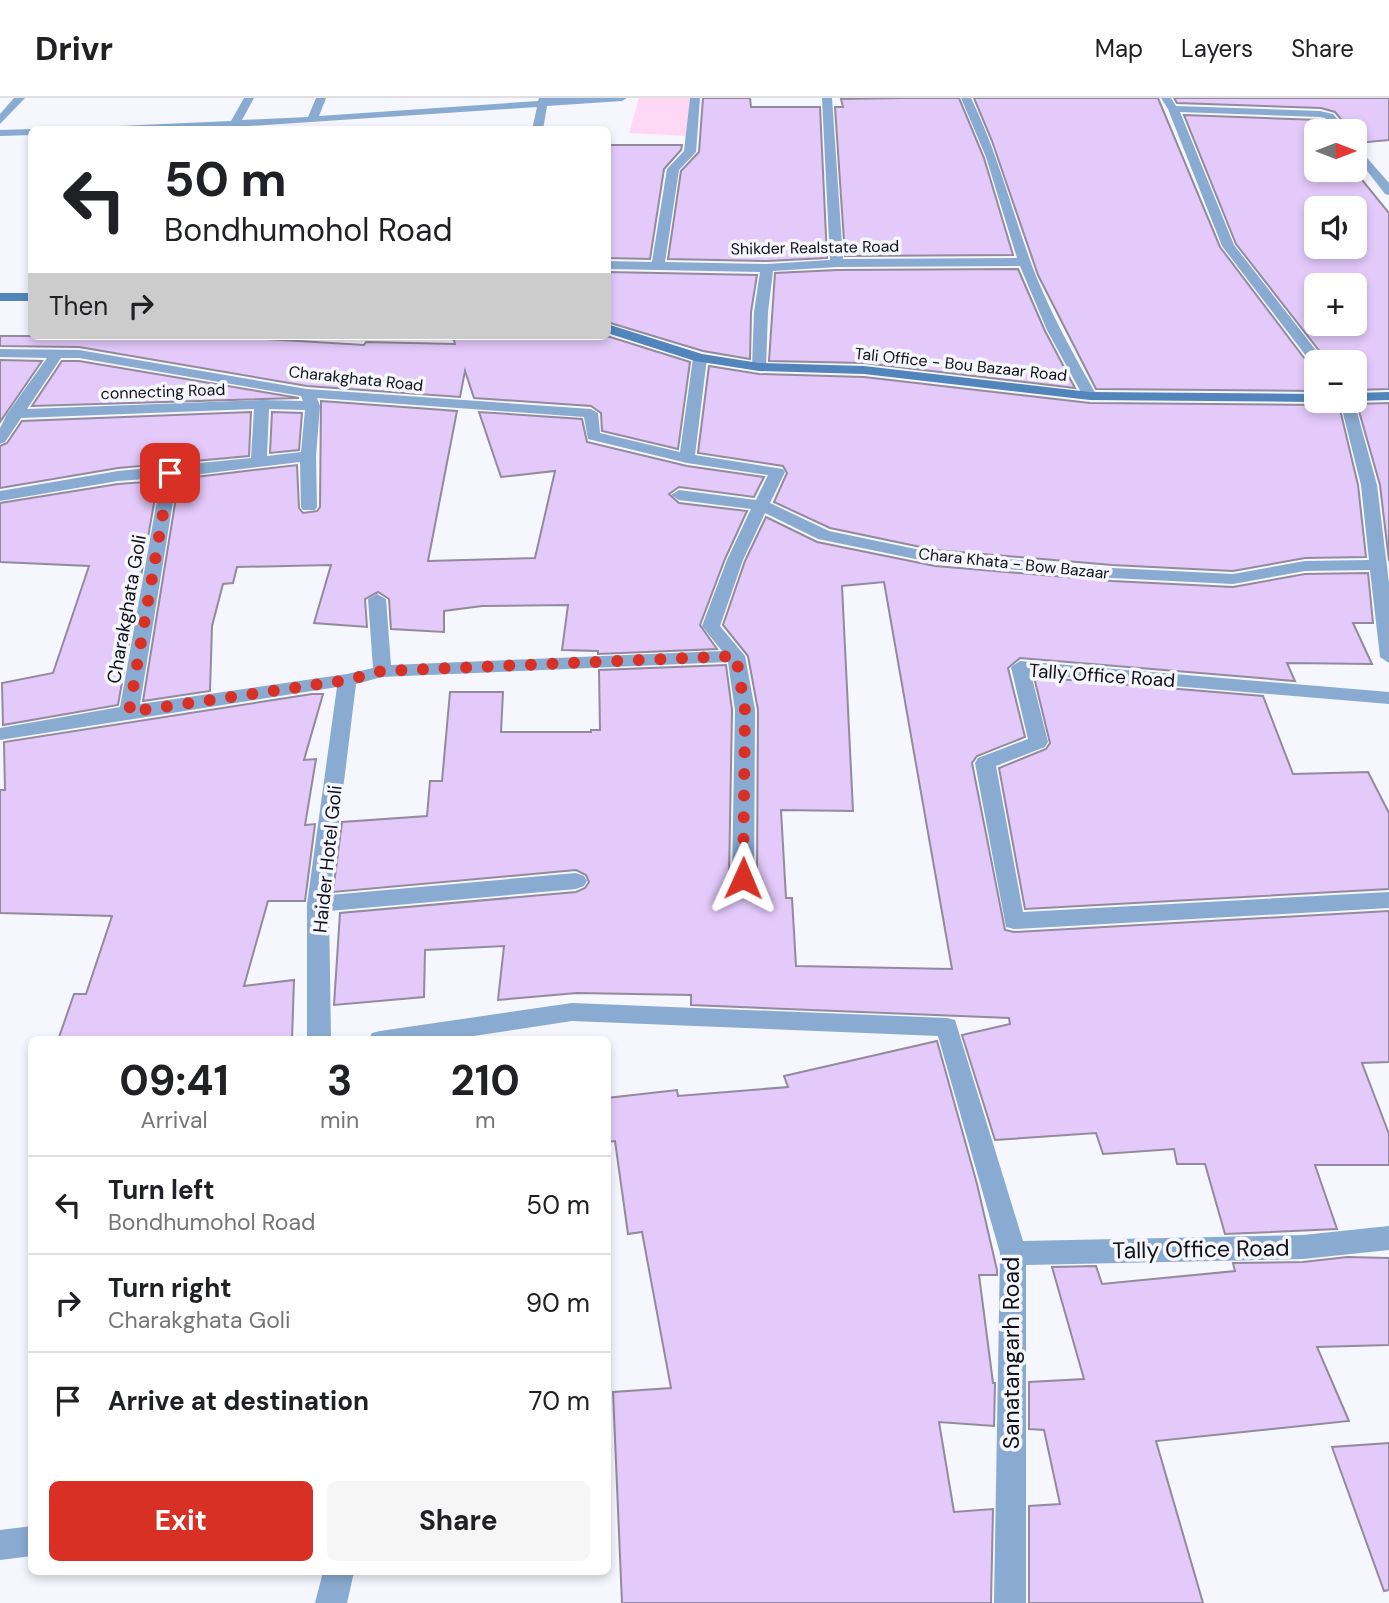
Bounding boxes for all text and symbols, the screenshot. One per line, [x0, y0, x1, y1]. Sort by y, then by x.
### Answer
text: Drivr [35, 27, 113, 70]
text: Map [1095, 33, 1143, 64]
text: Layers [1181, 33, 1253, 64]
text: Share [1291, 33, 1354, 64]
north arrow [1304, 119, 1367, 182]
map controls [1304, 119, 1367, 413]
text: 50 m [164, 147, 287, 211]
icon: left [49, 154, 140, 245]
button: sound [1304, 196, 1367, 259]
text: Bondhumohol Road [164, 209, 452, 251]
street label: Shikder Realstate Road [731, 236, 899, 259]
button: + [1304, 273, 1367, 336]
icon: right [122, 287, 160, 325]
text: Then [49, 289, 108, 323]
street label: Tali Office - Bou Bazaar Road [854, 343, 1068, 386]
button: − [1304, 350, 1367, 413]
street label: Charakghata Road [288, 361, 424, 396]
street label: connecting Road [100, 379, 226, 404]
pin [140, 443, 200, 503]
icon: arrive [151, 454, 189, 492]
street label: Charakghata Goli [101, 533, 152, 685]
street label: Chara Khata - Bow Bazaar [918, 543, 1110, 584]
street label: Tally Office Road [1028, 658, 1176, 693]
street label: Haider Hotel Goli [307, 784, 348, 934]
position arrow [706, 841, 780, 915]
text: 09:41 [119, 1053, 229, 1108]
text: 3 [327, 1053, 352, 1108]
text: 210 [451, 1053, 520, 1108]
text: Arrival [141, 1105, 208, 1135]
text: min [320, 1105, 359, 1135]
text: m [475, 1105, 495, 1135]
text: Turn left [108, 1173, 215, 1207]
icon: left [49, 1186, 87, 1224]
text: 50 m [526, 1188, 590, 1222]
text: Bondhumohol Road [108, 1207, 315, 1237]
street label: Tally Office Road [1112, 1232, 1290, 1266]
street label: Sanatangarh Road [996, 1257, 1026, 1449]
text: Turn right [108, 1271, 232, 1305]
icon: right [49, 1284, 87, 1322]
text: 90 m [526, 1286, 590, 1320]
text: Charakghata Goli [108, 1305, 290, 1335]
icon: arrive [49, 1382, 87, 1420]
text: Arrive at destination [108, 1384, 369, 1418]
text: 70 m [529, 1384, 590, 1418]
button: Exit [49, 1481, 313, 1561]
button: Share [327, 1481, 590, 1561]

